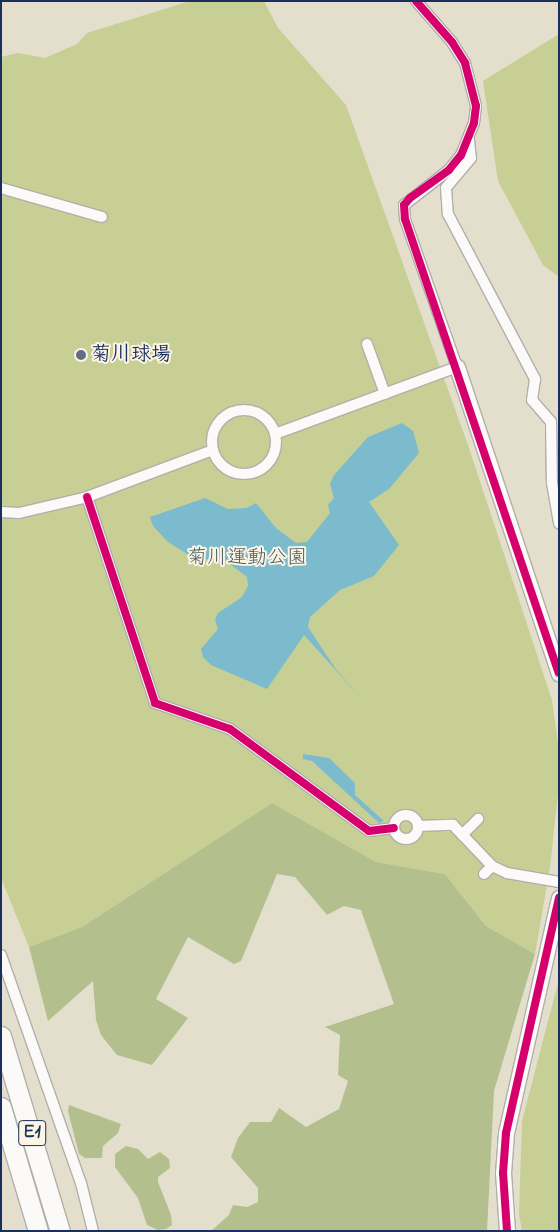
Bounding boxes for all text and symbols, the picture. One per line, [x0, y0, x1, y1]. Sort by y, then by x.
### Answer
place label: 菊川球場 [91, 343, 171, 367]
marker: 菊川球場 [75, 349, 87, 361]
park label: 菊川運動公園 [187, 546, 307, 570]
road number: E1 [17, 1116, 47, 1150]

